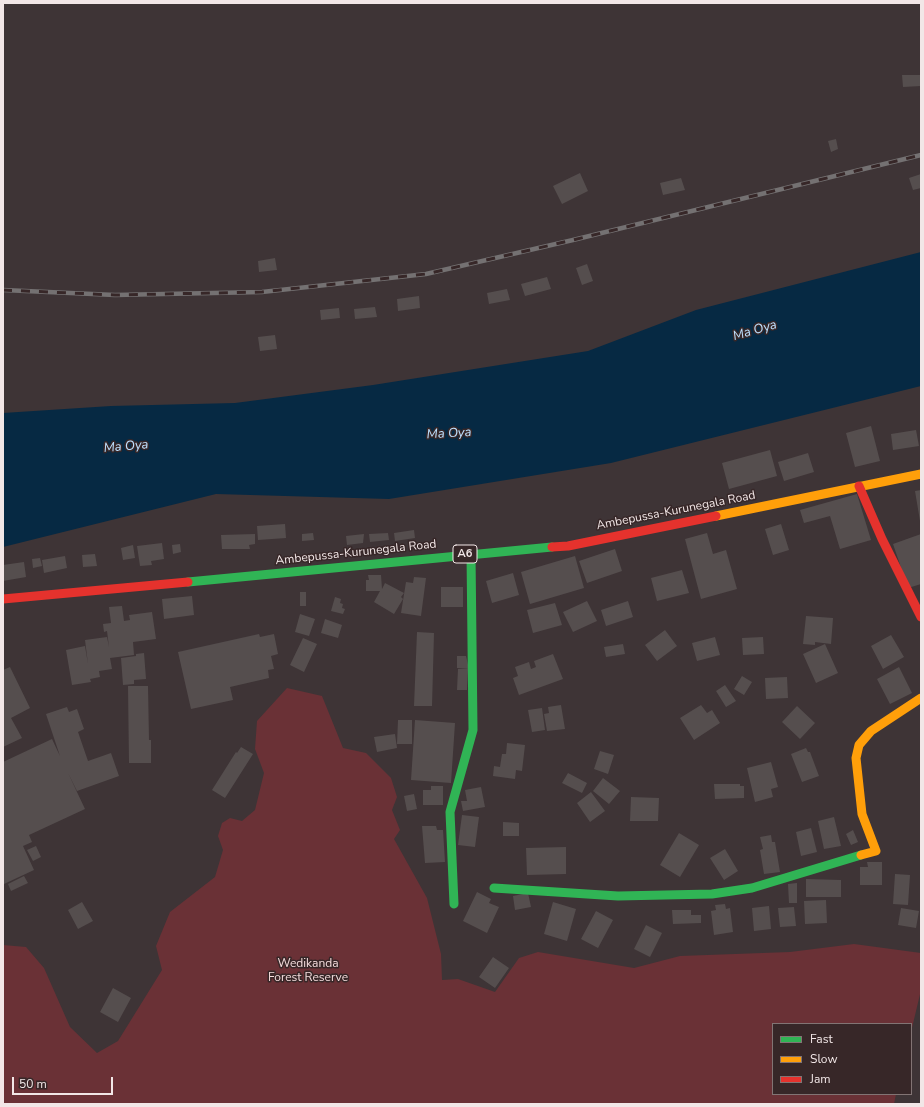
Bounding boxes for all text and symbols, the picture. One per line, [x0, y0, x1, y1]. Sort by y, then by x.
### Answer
water label: Ma Oya [731, 317, 779, 345]
water label: Ma Oya [426, 425, 472, 443]
water label: Ma Oya [103, 437, 149, 457]
street label: Ambepussa-Kurunegala Road [595, 488, 757, 534]
street label: Ambepussa-Kurunegala Road [275, 537, 437, 569]
road number: A6 [453, 545, 477, 563]
park label: Wedikanda Forest Reserve [268, 957, 348, 985]
legend [772, 1023, 912, 1095]
text: Fast [810, 1031, 833, 1047]
text: Slow [810, 1051, 838, 1067]
scale bar [14, 1069, 115, 1095]
text: Jam [810, 1071, 831, 1087]
text: 50 m [19, 1076, 47, 1092]

